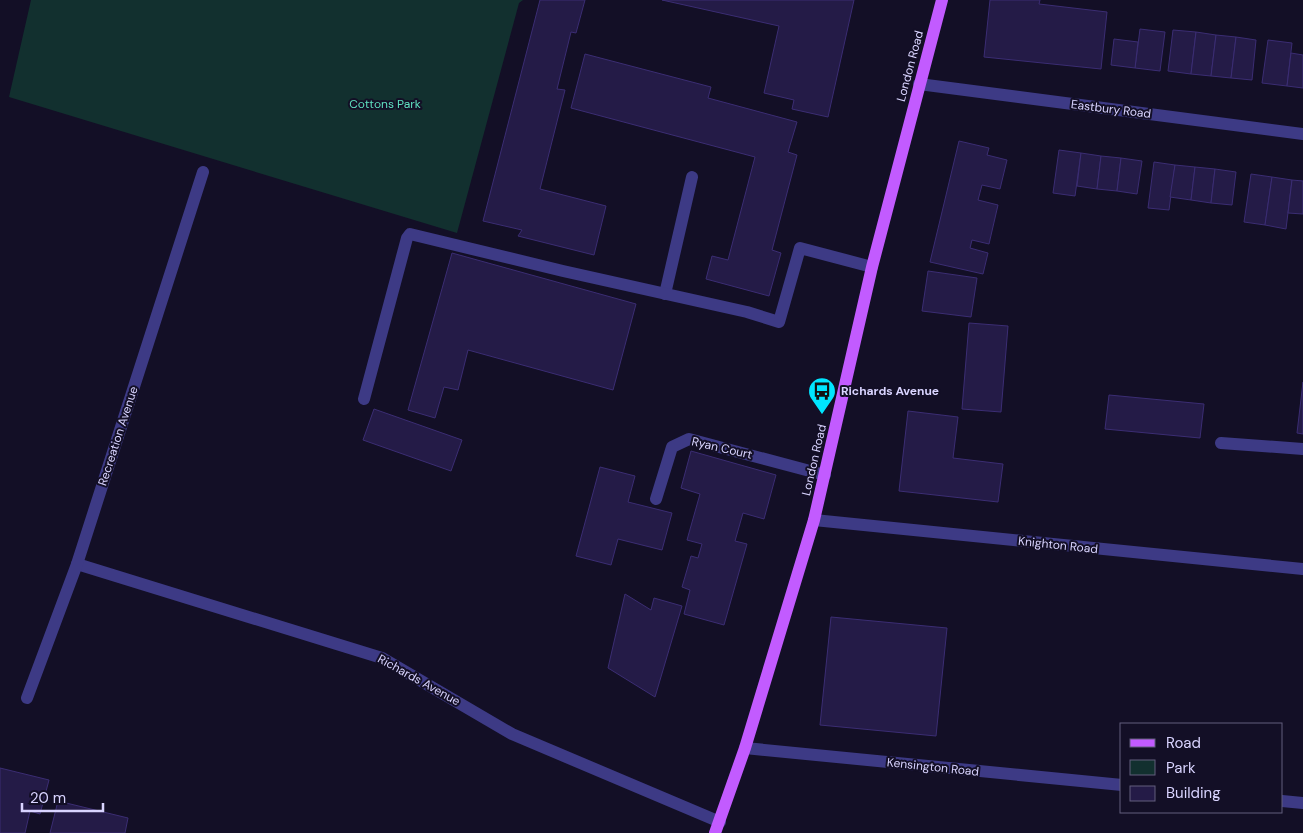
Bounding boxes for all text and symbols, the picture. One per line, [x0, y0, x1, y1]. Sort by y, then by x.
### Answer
street label: London Road [893, 29, 927, 103]
park label: Cottons Park [349, 96, 421, 112]
street label: Eastbury Road [1070, 96, 1152, 122]
bus stop icon: Richards Avenue [807, 376, 837, 415]
place label: Richards Avenue [841, 383, 939, 399]
street label: Recreation Avenue [94, 384, 142, 488]
street label: London Road [798, 423, 830, 497]
street label: Ryan Court [690, 433, 754, 463]
street label: Knighton Road [1017, 533, 1099, 557]
street label: Richards Avenue [375, 651, 463, 709]
legend [1120, 723, 1283, 813]
text: Road [1166, 733, 1201, 753]
street label: Kensington Road [886, 754, 980, 780]
text: Park [1166, 758, 1196, 778]
scale bar [22, 780, 104, 812]
text: Building [1166, 783, 1221, 803]
text: 20 m [30, 788, 66, 808]

